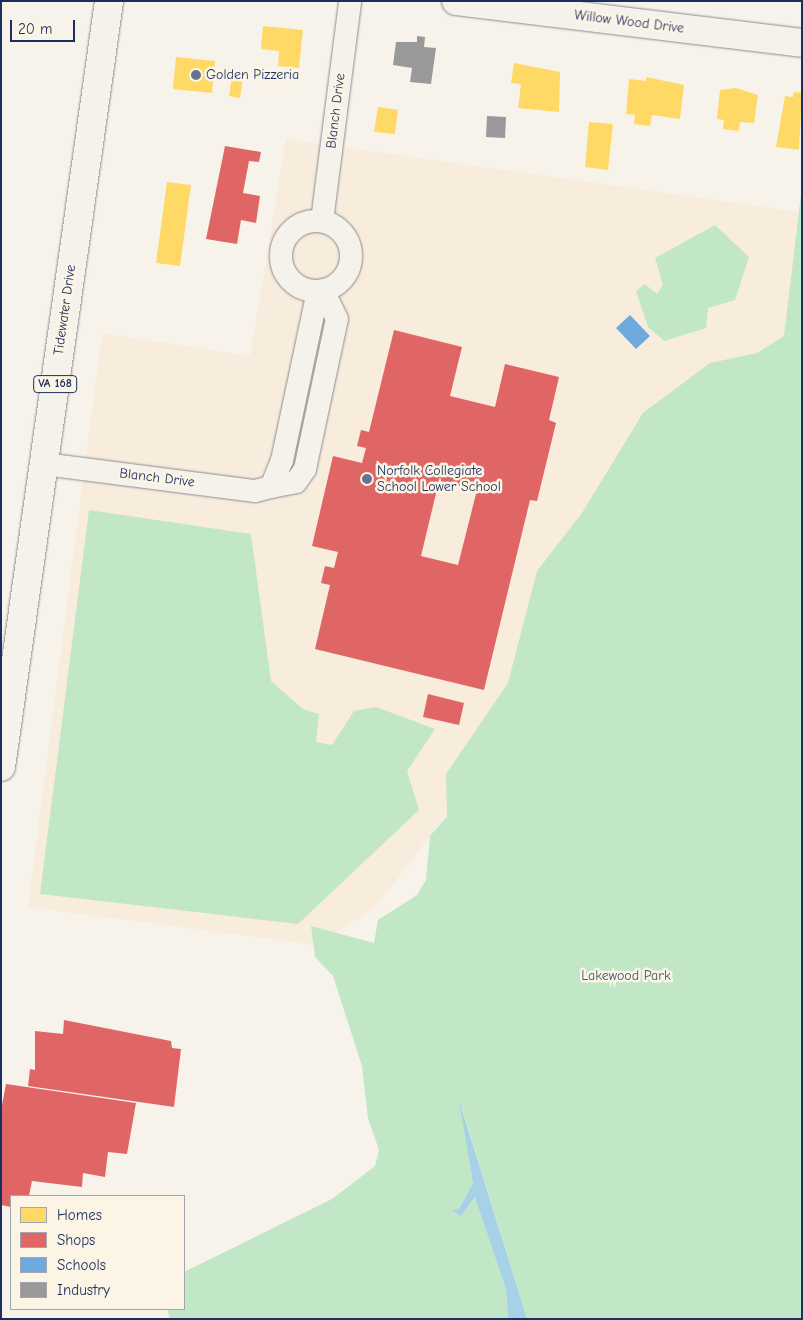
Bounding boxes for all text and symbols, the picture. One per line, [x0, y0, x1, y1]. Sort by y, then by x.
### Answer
street label: Willow Wood Drive [573, 7, 685, 37]
scale bar [12, 10, 78, 42]
text: 20 m [18, 20, 52, 38]
place label: Golden Pizzeria [206, 67, 299, 83]
marker: Golden Pizzeria [190, 69, 202, 81]
street label: Blanch Drive [323, 72, 349, 150]
street label: Tidewater Drive [50, 264, 80, 356]
road number: VA 168 [32, 374, 78, 394]
place label: Norfolk Collegiate School Lower School [377, 463, 501, 496]
street label: Blanch Drive [118, 465, 196, 491]
marker: Norfolk Collegiate School Lower School [361, 473, 373, 485]
park label: Lakewood Park [581, 968, 671, 984]
legend [10, 1195, 185, 1310]
text: Homes [57, 1206, 102, 1224]
text: Shops [57, 1231, 95, 1249]
text: Schools [57, 1256, 106, 1274]
text: Industry [57, 1281, 110, 1299]

